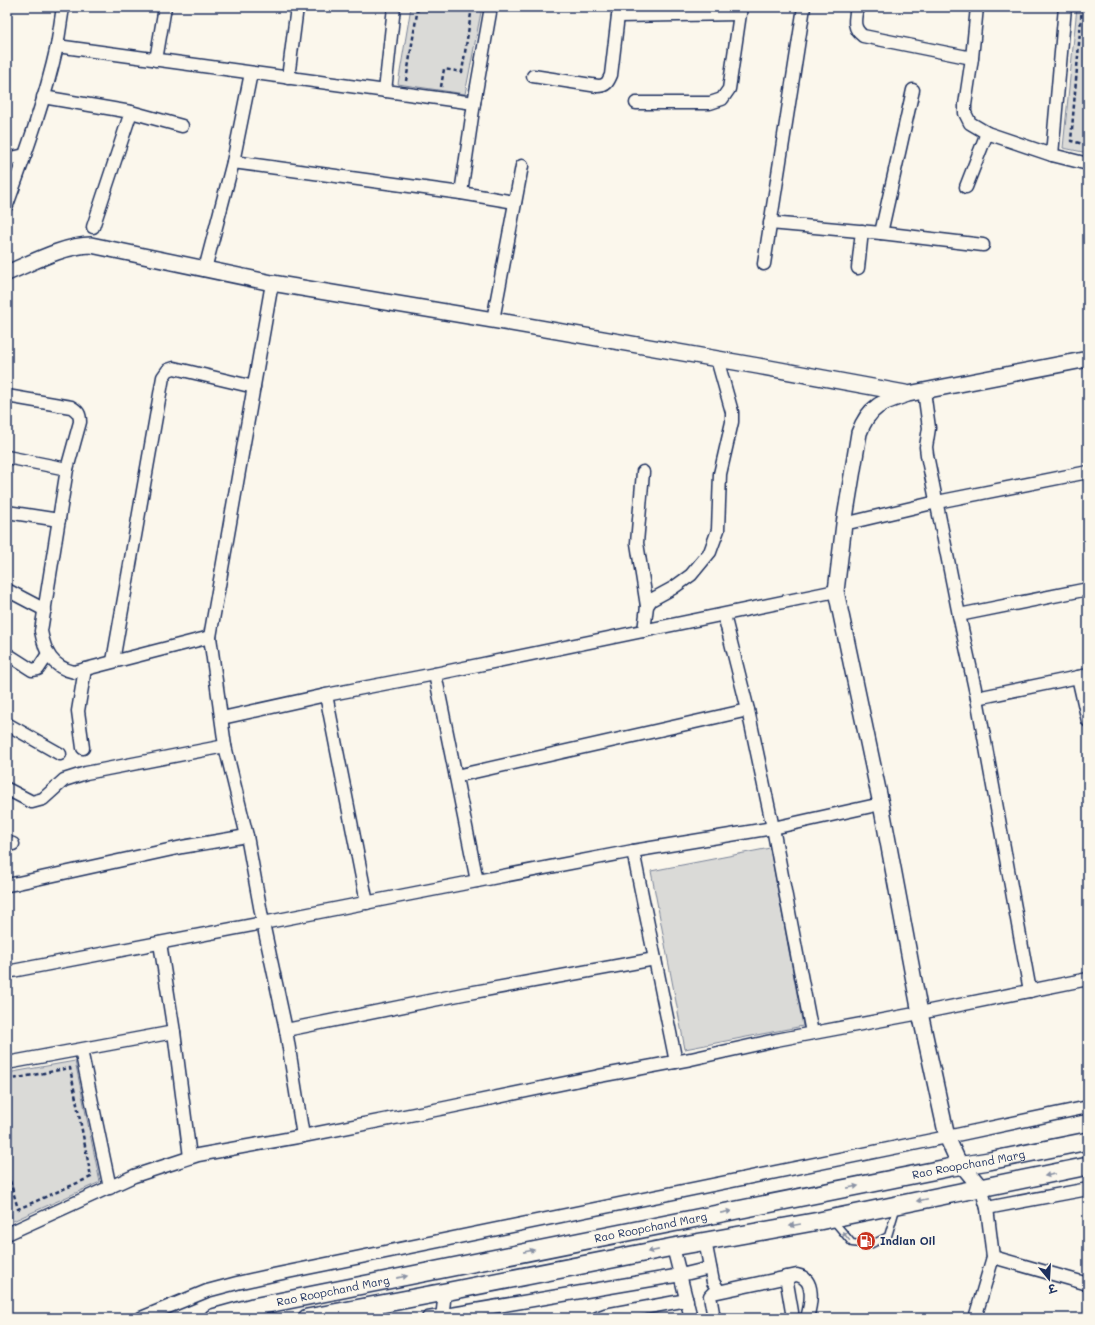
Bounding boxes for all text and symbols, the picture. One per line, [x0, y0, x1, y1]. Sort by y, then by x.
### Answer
street label: Rao Roopchand Marg [911, 1146, 1026, 1182]
one-way arrow [1044, 1172, 1056, 1178]
one-way arrow [847, 1183, 859, 1189]
one-way arrow [916, 1197, 928, 1203]
street label: Rao Roopchand Marg [593, 1208, 708, 1245]
one-way arrow [719, 1209, 732, 1215]
one-way arrow [789, 1222, 801, 1228]
fuel station icon: Indian Oil [855, 1230, 877, 1252]
one-way arrow [841, 1231, 850, 1241]
place label: Indian Oil [880, 1233, 935, 1248]
one-way arrow [523, 1248, 536, 1254]
one-way arrow [647, 1248, 659, 1254]
north arrow [1029, 1259, 1069, 1299]
street label: Rao Roopchand Marg [275, 1272, 391, 1309]
one-way arrow [396, 1274, 408, 1280]
text: उ [1045, 1280, 1059, 1298]

